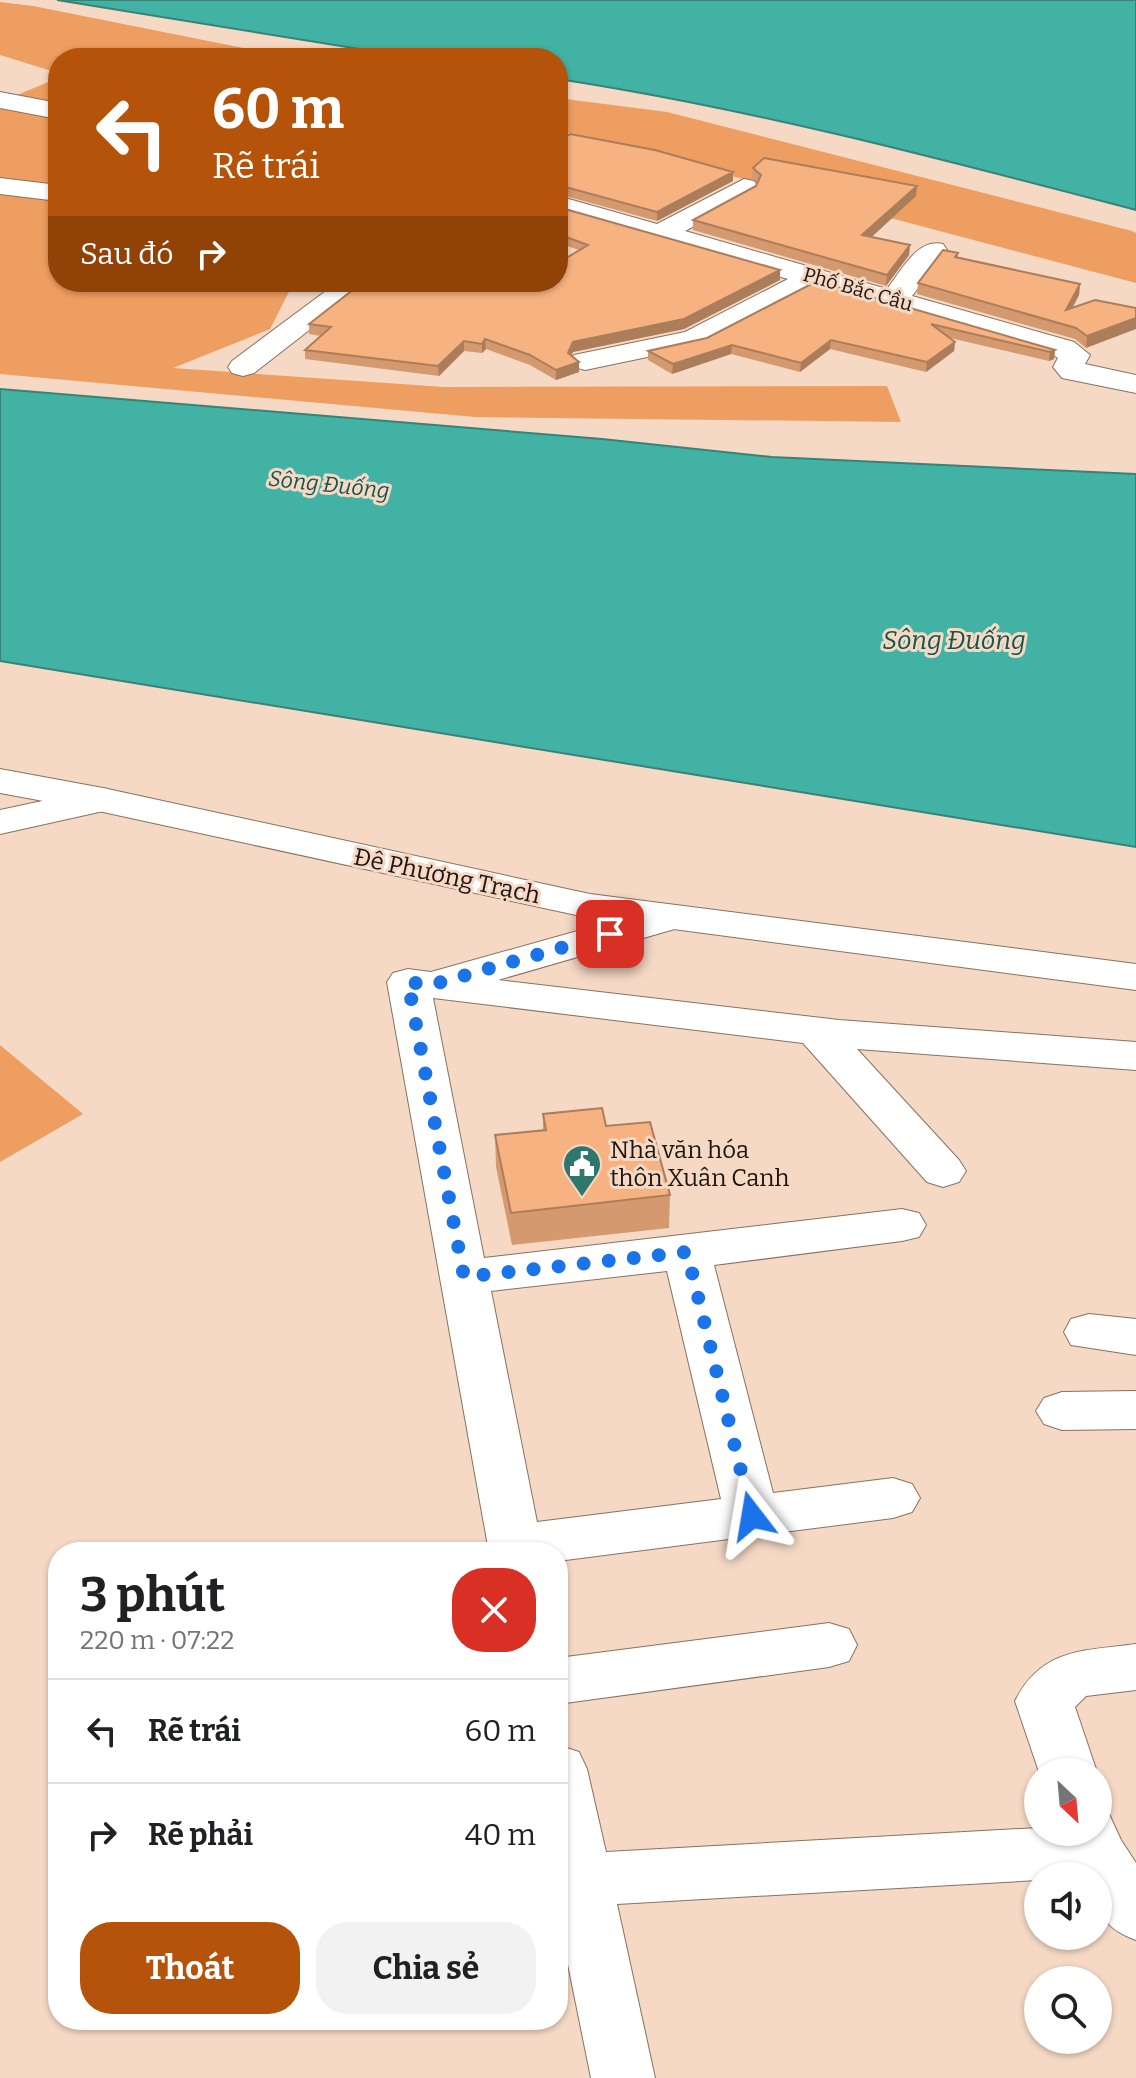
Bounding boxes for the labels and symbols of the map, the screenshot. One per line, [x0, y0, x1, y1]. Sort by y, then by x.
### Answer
street label: Phố Bắc Cầu [800, 262, 916, 316]
water label: Sông Đuống [267, 465, 391, 504]
water label: Sông Đuống [882, 625, 1026, 656]
street label: Đê Phương Trạch [351, 843, 543, 909]
pin [576, 900, 644, 968]
place label: Nhà văn hóa thôn Xuân Canh [610, 1136, 789, 1192]
public building icon: Nhà văn hóa thôn Xuân Canh [561, 1143, 603, 1198]
position arrow [710, 1474, 794, 1558]
north arrow [1024, 1758, 1112, 1846]

